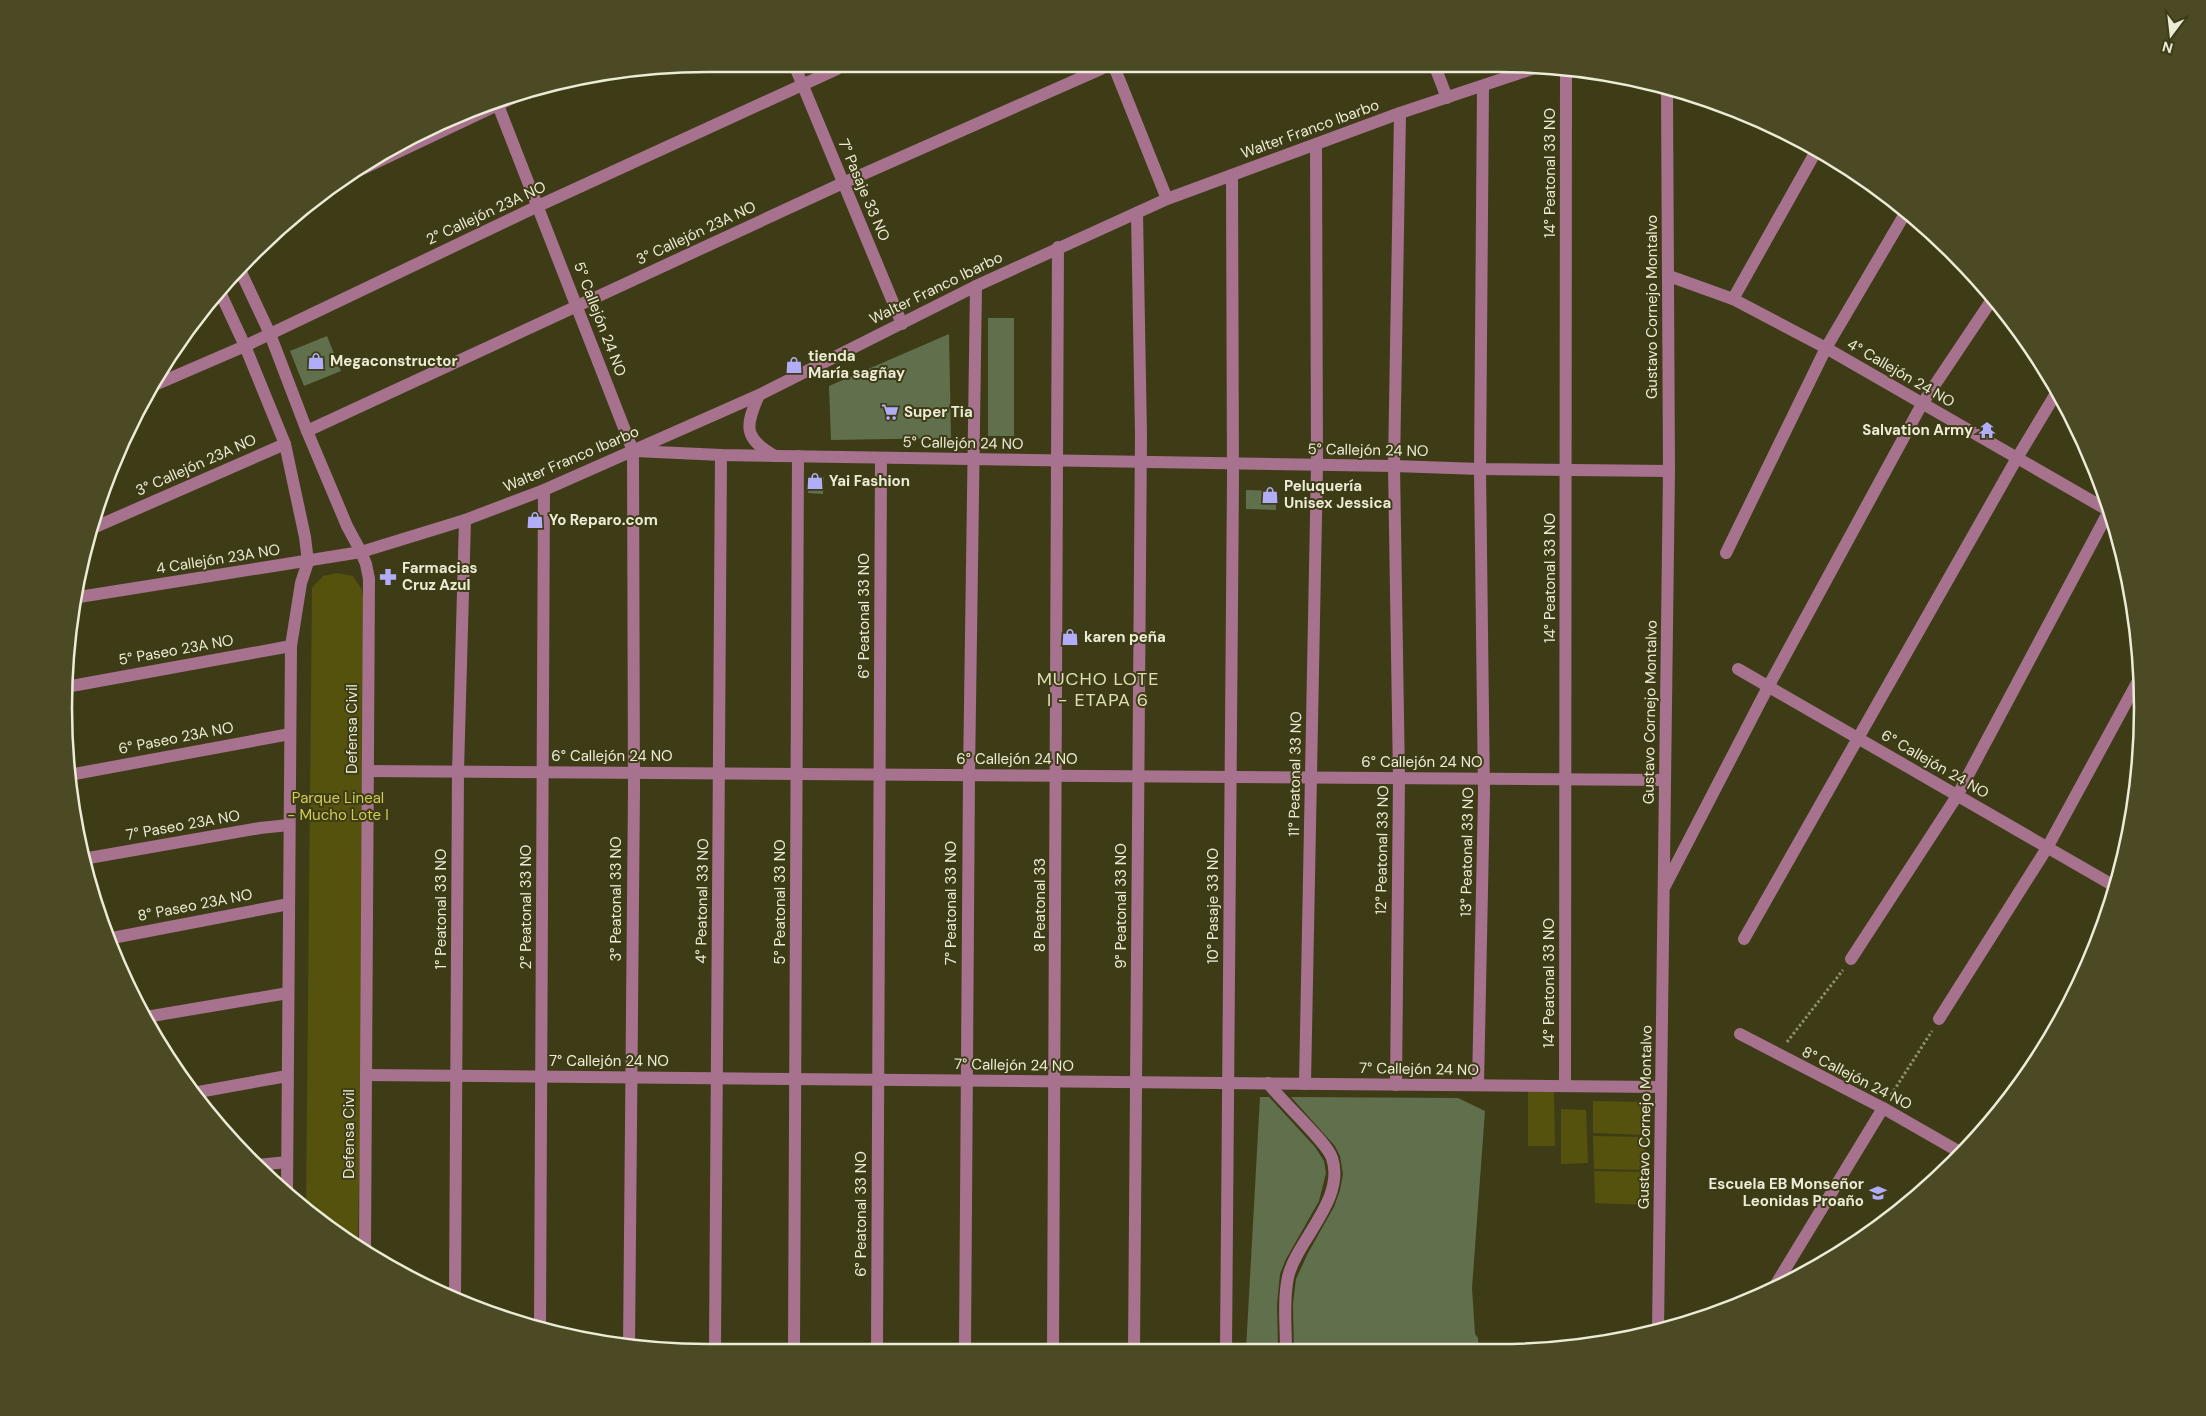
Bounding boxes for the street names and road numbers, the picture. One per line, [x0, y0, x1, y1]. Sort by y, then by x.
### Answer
street label: Walter Franco Ibarbo [1238, 95, 1382, 163]
street label: 14° Peatonal 33 NO [1540, 108, 1560, 238]
street label: 7° Pasaje 33 NO [833, 136, 895, 244]
street label: 2° Callejón 23A NO [423, 176, 549, 250]
street label: 3° Callejón 23A NO [633, 196, 759, 270]
street label: Gustavo Cornejo Montalvo [1642, 215, 1662, 399]
street label: Walter Franco Ibarbo [866, 247, 1006, 329]
street label: 5° Callejón 24 NO [569, 259, 631, 379]
street label: 4° Callejón 24 NO [1844, 334, 1958, 412]
street label: Walter Franco Ibarbo [500, 421, 642, 497]
street label: 3° Callejón 23A NO [133, 429, 259, 501]
street label: 5° Callejón 24 NO [902, 432, 1024, 454]
street label: 5° Callejón 24 NO [1307, 439, 1429, 461]
street label: 14° Peatonal 33 NO [1540, 513, 1560, 643]
street label: 4 Callejón 23A NO [155, 539, 281, 579]
street label: 6° Peatonal 33 NO [854, 553, 874, 679]
street label: Gustavo Cornejo Montalvo [1638, 620, 1662, 804]
street label: 5° Paseo 23A NO [117, 630, 235, 670]
street label: Defensa Civil [342, 684, 362, 774]
street label: 11° Peatonal 33 NO [1284, 711, 1306, 837]
street label: 6° Paseo 23A NO [117, 717, 235, 759]
street label: 6° Callejón 24 NO [1877, 725, 1993, 803]
street label: 6° Callejón 24 NO [551, 746, 673, 766]
street label: 6° Callejón 24 NO [956, 749, 1078, 769]
street label: 6° Callejón 24 NO [1361, 752, 1483, 772]
street label: 12° Peatonal 33 NO [1371, 785, 1393, 915]
street label: 13° Peatonal 33 NO [1456, 787, 1478, 917]
street label: 7° Paseo 23A NO [124, 805, 242, 845]
street label: 3° Peatonal 33 NO [606, 836, 626, 962]
street label: 4° Peatonal 33 NO [691, 838, 713, 964]
street label: 5° Peatonal 33 NO [770, 839, 790, 965]
street label: 7° Peatonal 33 NO [941, 841, 961, 965]
street label: 9° Peatonal 33 NO [1111, 843, 1131, 969]
street label: 2° Peatonal 33 NO [516, 845, 536, 969]
street label: 10° Pasaje 33 NO [1203, 848, 1223, 964]
street label: 1° Peatonal 33 NO [431, 849, 451, 969]
street label: 8 Peatonal 33 [1030, 858, 1050, 952]
street label: 8° Paseo 23A NO [136, 884, 254, 926]
street label: 14° Peatonal 33 NO [1539, 918, 1559, 1048]
street label: Gustavo Cornejo Montalvo [1633, 1025, 1657, 1209]
street label: 8° Callejón 24 NO [1799, 1042, 1915, 1114]
street label: 7° Callejón 24 NO [549, 1051, 669, 1071]
street label: 7° Callejón 24 NO [954, 1054, 1074, 1076]
street label: 7° Callejón 24 NO [1359, 1058, 1479, 1080]
street label: Defensa Civil [339, 1089, 359, 1179]
street label: 6° Peatonal 33 NO [851, 1151, 871, 1277]

